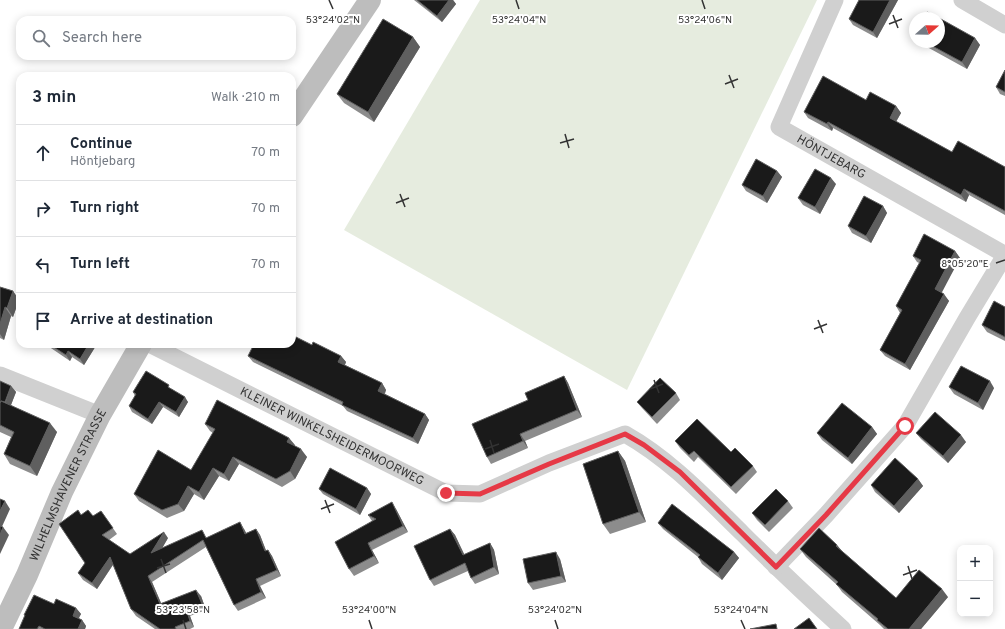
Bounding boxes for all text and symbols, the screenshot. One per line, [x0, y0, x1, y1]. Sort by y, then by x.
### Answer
north arrow [909, 12, 945, 48]
text: 53°24'02"N [306, 14, 360, 27]
text: 53°24'04"N [492, 14, 546, 27]
text: 53°24'06"N [678, 14, 732, 27]
search box [16, 16, 296, 60]
icon: search [30, 27, 52, 49]
text: Search here [62, 29, 142, 48]
text: 3 min [32, 87, 76, 109]
text: Walk · 210 m [211, 90, 280, 106]
street label: HÖNTJEBARG [794, 132, 868, 183]
text: Continue [70, 135, 132, 154]
icon: ahead [32, 142, 54, 164]
text: 70 m [251, 145, 280, 161]
text: Höntjebarg [70, 154, 135, 170]
icon: right [32, 198, 54, 220]
text: Turn right [70, 199, 139, 218]
text: 70 m [251, 201, 280, 217]
icon: left [32, 254, 54, 276]
text: Turn left [70, 255, 130, 274]
text: 70 m [251, 257, 280, 273]
text: 8°05'20"E [941, 258, 989, 271]
icon: arrive [32, 310, 54, 332]
text: Arrive at destination [70, 311, 213, 330]
street label: KLEINER WINKELSHEIDERMOORWEG [237, 384, 427, 490]
street label: WILHELMSHAVENER STRASSE [27, 406, 111, 564]
route start [896, 417, 914, 435]
route end [437, 484, 455, 502]
map controls [957, 545, 993, 617]
button: + [957, 545, 993, 581]
button: − [957, 581, 993, 617]
text: 53°23'58"N [156, 604, 210, 617]
text: 53°24'00"N [342, 604, 396, 617]
text: 53°24'02"N [528, 604, 582, 617]
text: 53°24'04"N [714, 604, 768, 617]

